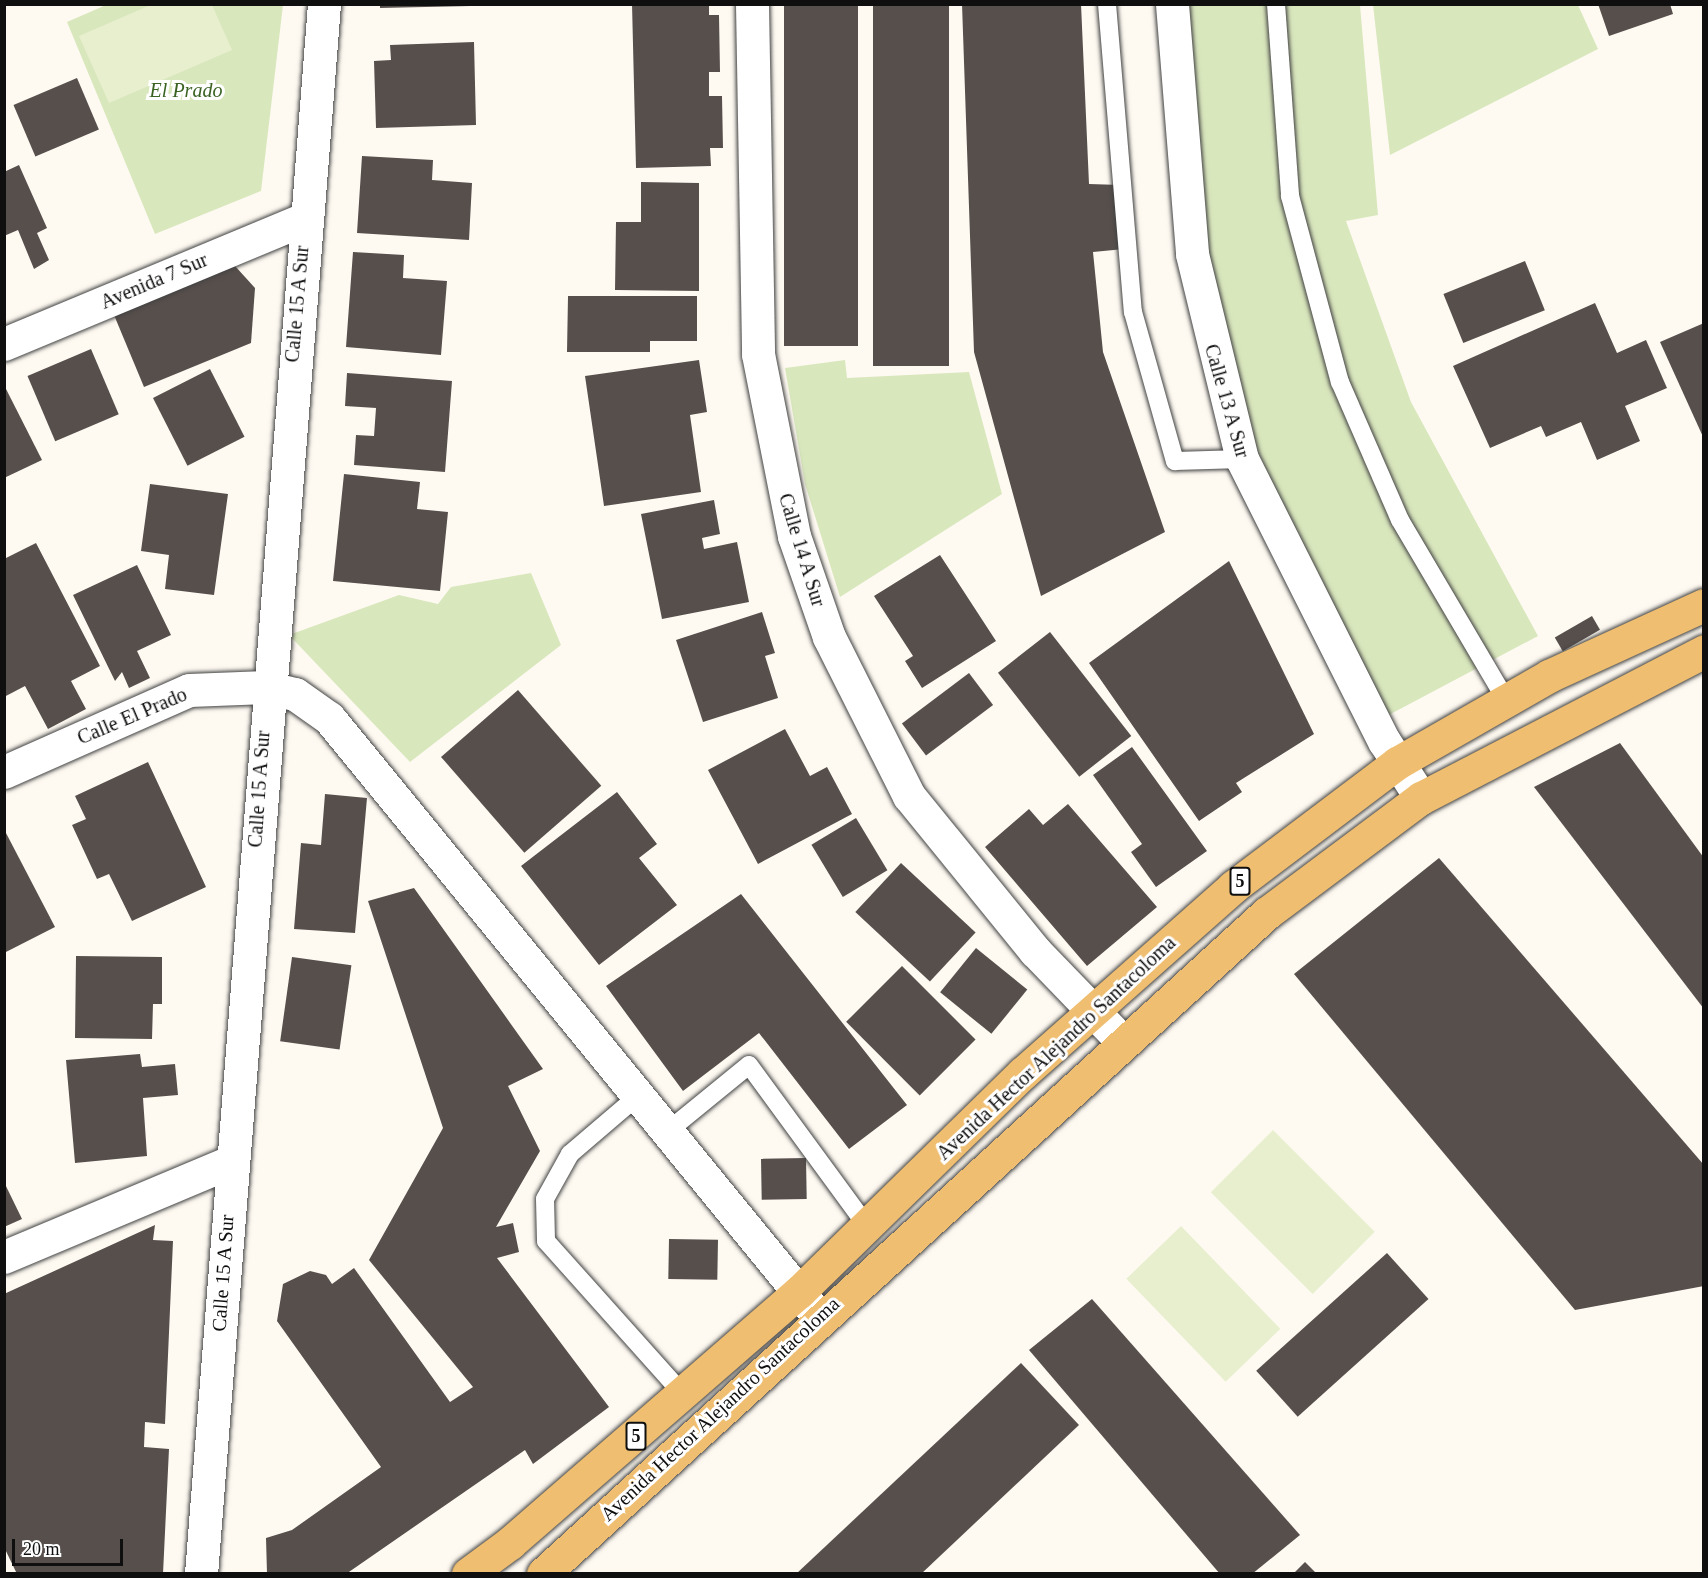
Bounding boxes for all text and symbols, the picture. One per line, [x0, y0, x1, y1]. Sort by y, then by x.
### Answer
park label: El Prado [150, 78, 222, 102]
street label: Calle 15 A Sur [280, 243, 314, 365]
street label: Avenida 7 Sur [97, 248, 211, 314]
street label: Calle 13 A Sur [1199, 340, 1255, 462]
street label: Calle 14 A Sur [773, 489, 831, 611]
street label: Calle El Prado [74, 682, 190, 750]
street label: Calle 15 A Sur [243, 729, 275, 849]
road number: 5 [1230, 866, 1250, 896]
street label: Avenida Hector Alejandro Santacoloma [931, 930, 1181, 1166]
street label: Calle 15 A Sur [207, 1213, 239, 1333]
street label: Avenida Hector Alejandro Santacoloma [595, 1291, 845, 1527]
road number: 5 [626, 1421, 646, 1451]
scale bar [15, 1527, 126, 1565]
text: 20 m [23, 1539, 60, 1559]

